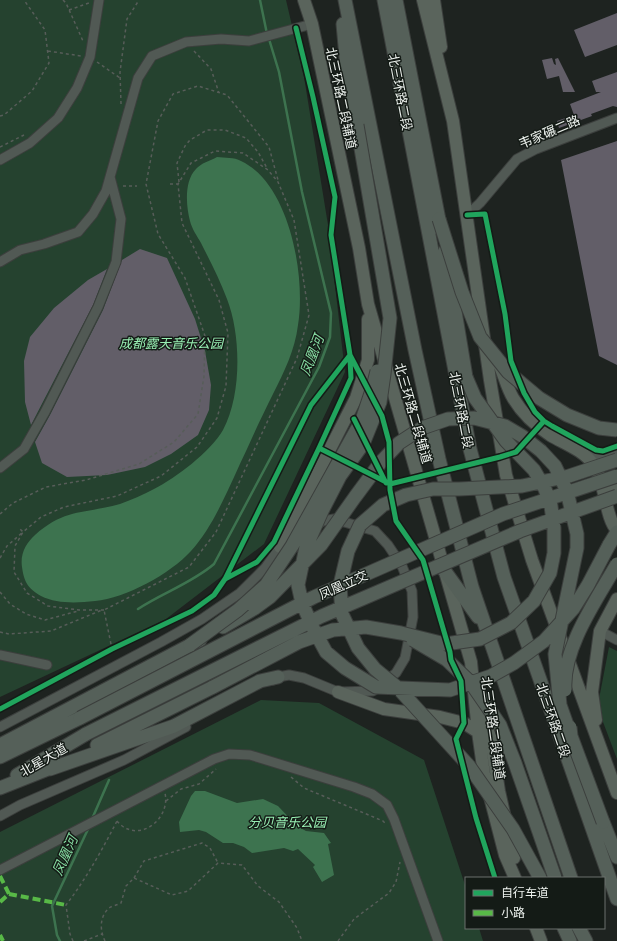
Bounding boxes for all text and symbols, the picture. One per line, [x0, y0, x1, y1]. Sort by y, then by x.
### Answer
street label: 北三环路二段辅道 [322, 45, 362, 151]
street label: 北三环路二段 [384, 52, 418, 132]
street label: 韦家碾二路 [515, 110, 583, 152]
water label: 凤凰河 [294, 329, 329, 378]
park label: 成都露天音乐公园 [119, 333, 225, 352]
street label: 北三环路二段辅道 [391, 360, 437, 466]
street label: 北三环路二段 [445, 370, 479, 450]
street label: 凤凰立交 [315, 565, 371, 603]
street label: 北三环路二段辅道 [477, 675, 511, 781]
street label: 北三环路二段 [532, 680, 576, 760]
street label: 北星大道 [16, 738, 70, 780]
park label: 分贝音乐公园 [248, 812, 328, 831]
water label: 凤凰河 [46, 829, 83, 878]
legend [465, 877, 605, 929]
text: 自行车道 [501, 883, 549, 901]
text: 小路 [501, 903, 525, 921]

